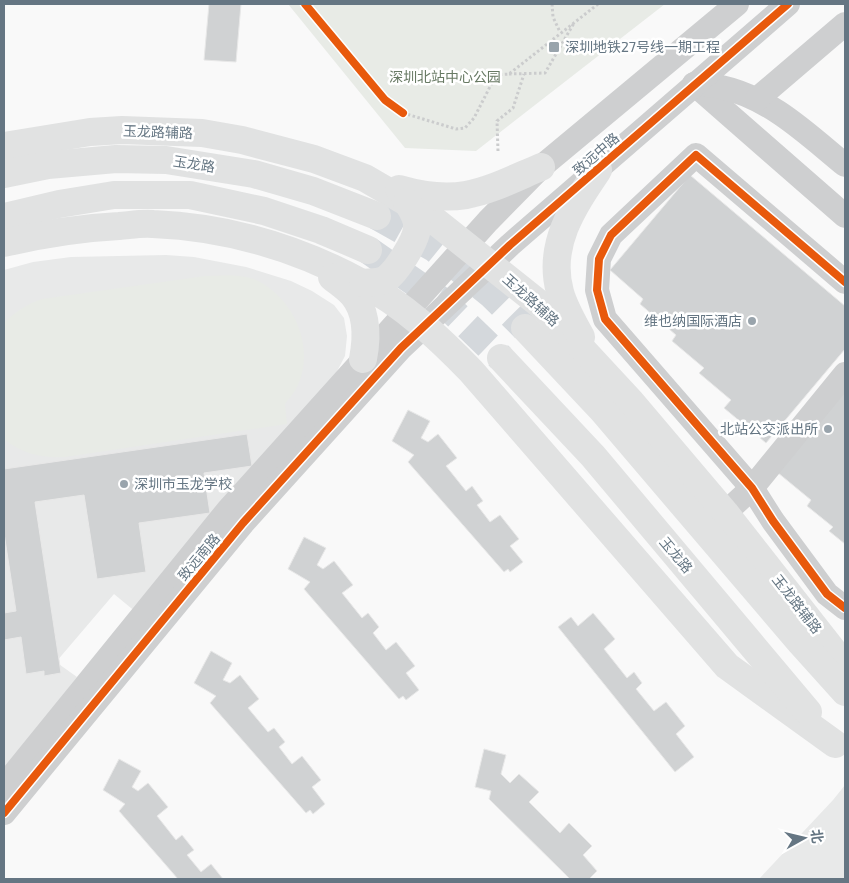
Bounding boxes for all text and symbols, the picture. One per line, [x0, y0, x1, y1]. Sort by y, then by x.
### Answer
place label: 深圳地铁27号线一期工程 [565, 38, 720, 55]
marker: 深圳地铁27号线一期工程 [547, 40, 561, 54]
park label: 深圳北站中心公园 [389, 68, 501, 85]
street label: 玉龙路辅路 [123, 122, 193, 141]
street label: 致远中路 [569, 129, 622, 178]
street label: 玉龙路 [172, 152, 216, 175]
street label: 玉龙路辅路 [500, 270, 563, 329]
place label: 维也纳国际酒店 [644, 312, 742, 329]
marker: 维也纳国际酒店 [746, 315, 758, 327]
place label: 北站公交派出所 [720, 420, 818, 437]
marker: 北站公交派出所 [822, 423, 834, 435]
place label: 深圳市玉龙学校 [134, 475, 232, 492]
marker: 深圳市玉龙学校 [118, 478, 130, 490]
street label: 致远南路 [174, 530, 223, 584]
street label: 玉龙路 [656, 533, 696, 576]
street label: 玉龙路辅路 [769, 571, 826, 637]
north arrow [779, 813, 829, 863]
text: 北 [808, 828, 827, 844]

